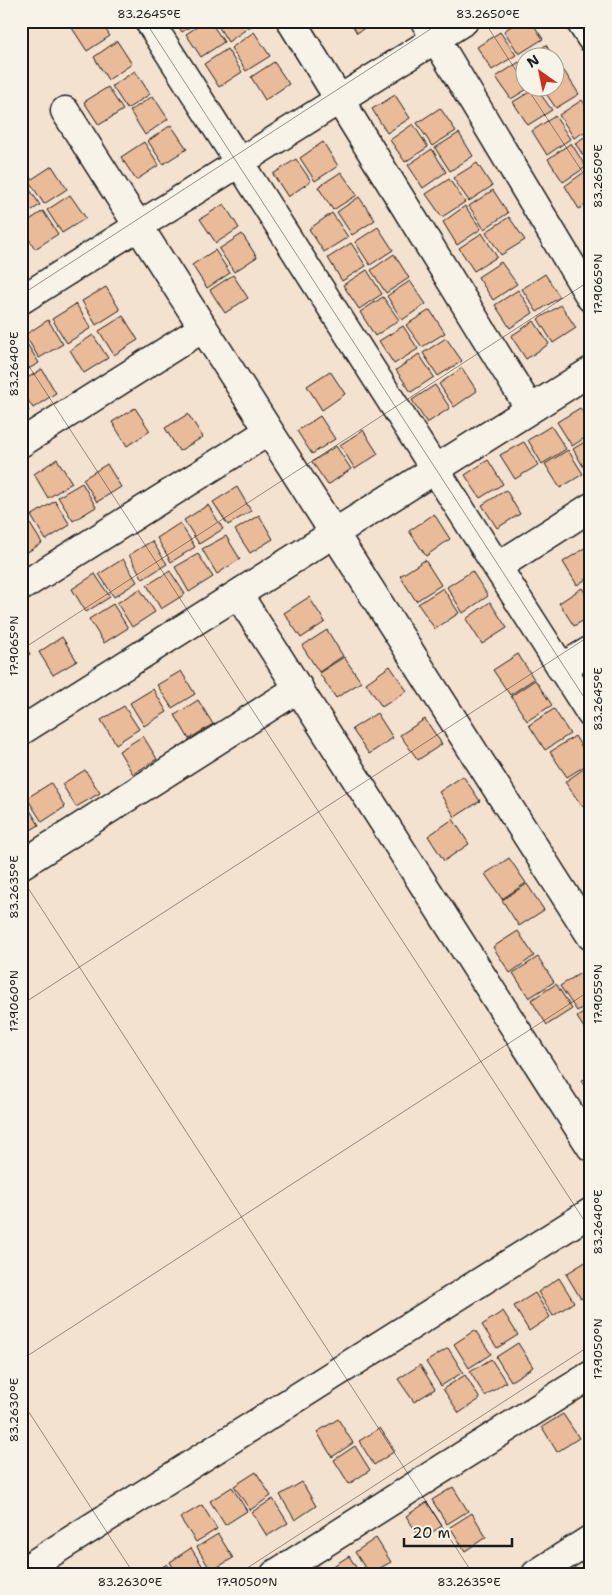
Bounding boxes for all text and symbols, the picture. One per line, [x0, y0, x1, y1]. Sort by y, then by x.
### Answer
text: 83.2645°E [117, 6, 181, 22]
text: 83.2650°E [456, 6, 520, 22]
north arrow [514, 48, 564, 98]
text: N [523, 51, 542, 72]
text: 83.2650°E [590, 144, 606, 208]
text: 17.9065°N [590, 254, 606, 314]
text: 83.2640°E [6, 332, 22, 396]
text: 17.9065°N [6, 616, 22, 676]
text: 83.2645°E [590, 667, 606, 731]
text: 83.2635°E [6, 855, 22, 919]
text: 17.9055°N [590, 964, 606, 1024]
text: 17.9060°N [6, 970, 22, 1032]
text: 83.2640°E [590, 1190, 606, 1254]
text: 17.9050°N [590, 1318, 606, 1380]
text: 83.2630°E [6, 1378, 22, 1442]
scale bar [404, 1515, 512, 1547]
text: 20 m [412, 1523, 451, 1543]
text: 83.2630°E [98, 1574, 162, 1590]
text: 17.9050°N [216, 1574, 278, 1590]
text: 83.2635°E [437, 1574, 501, 1590]

